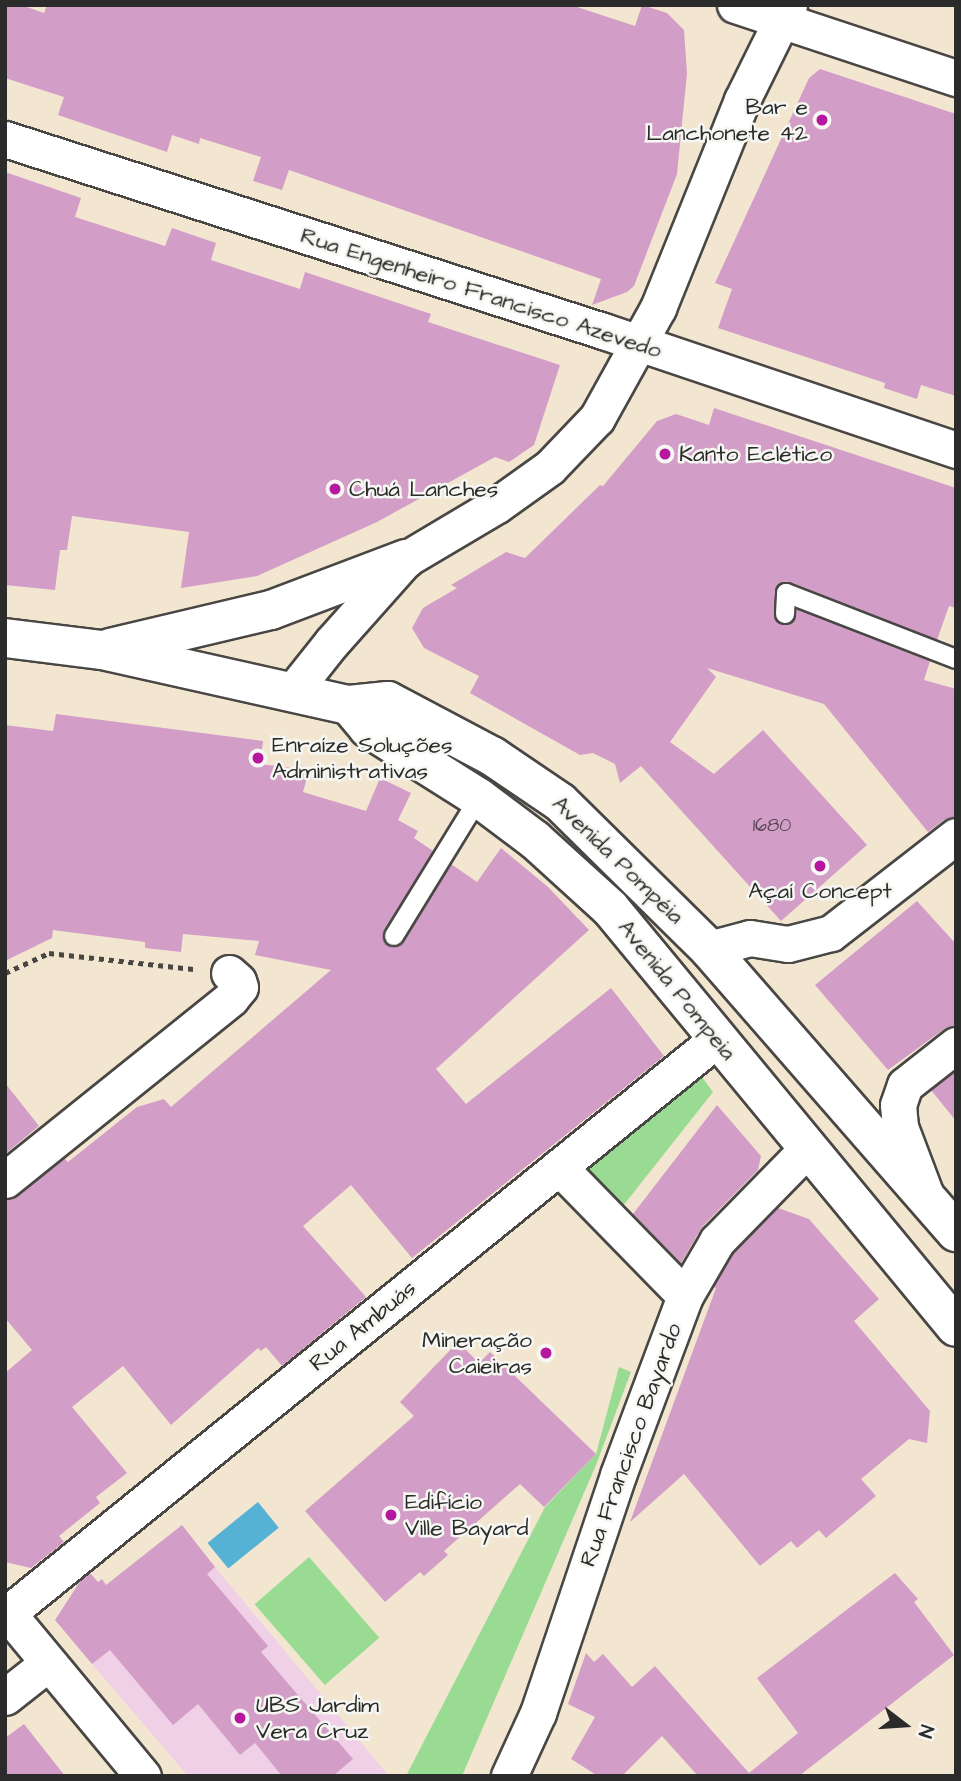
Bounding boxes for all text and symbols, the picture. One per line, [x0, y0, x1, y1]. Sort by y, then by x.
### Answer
place label: Bar e Lanchonete 42 [646, 93, 808, 147]
marker: Bar e Lanchonete 42 [814, 112, 830, 128]
street label: Rua Engenheiro Francisco Azevedo [297, 221, 665, 365]
place label: Kanto Eclético [679, 440, 832, 468]
marker: Kanto Eclético [657, 446, 673, 462]
place label: Chuá Lanches [349, 475, 498, 503]
marker: Chuá Lanches [327, 481, 343, 497]
place label: Enraíze Soluções Administrativas [272, 731, 453, 785]
marker: Enraíze Soluções Administrativas [250, 750, 266, 766]
street label: Avenida Pompéia [546, 790, 690, 930]
house number: 1680 [753, 815, 791, 837]
marker: Açaí Concept [812, 858, 828, 874]
place label: Açaí Concept [748, 877, 892, 905]
street label: Avenida Pompeia [612, 914, 742, 1066]
street label: Rua Ambuás [304, 1275, 422, 1377]
street label: Rua Francisco Bayardo [574, 1320, 688, 1570]
place label: Mineração Caieiras [422, 1326, 532, 1380]
marker: Mineração Caieiras [538, 1345, 554, 1361]
place label: Edifício Ville Bayard [405, 1488, 529, 1542]
marker: Edifício Ville Bayard [383, 1507, 399, 1523]
north arrow [870, 1690, 940, 1760]
place label: UBS Jardim Vera Cruz [256, 1691, 379, 1745]
marker: UBS Jardim Vera Cruz [230, 1708, 250, 1728]
text: N [911, 1722, 940, 1741]

